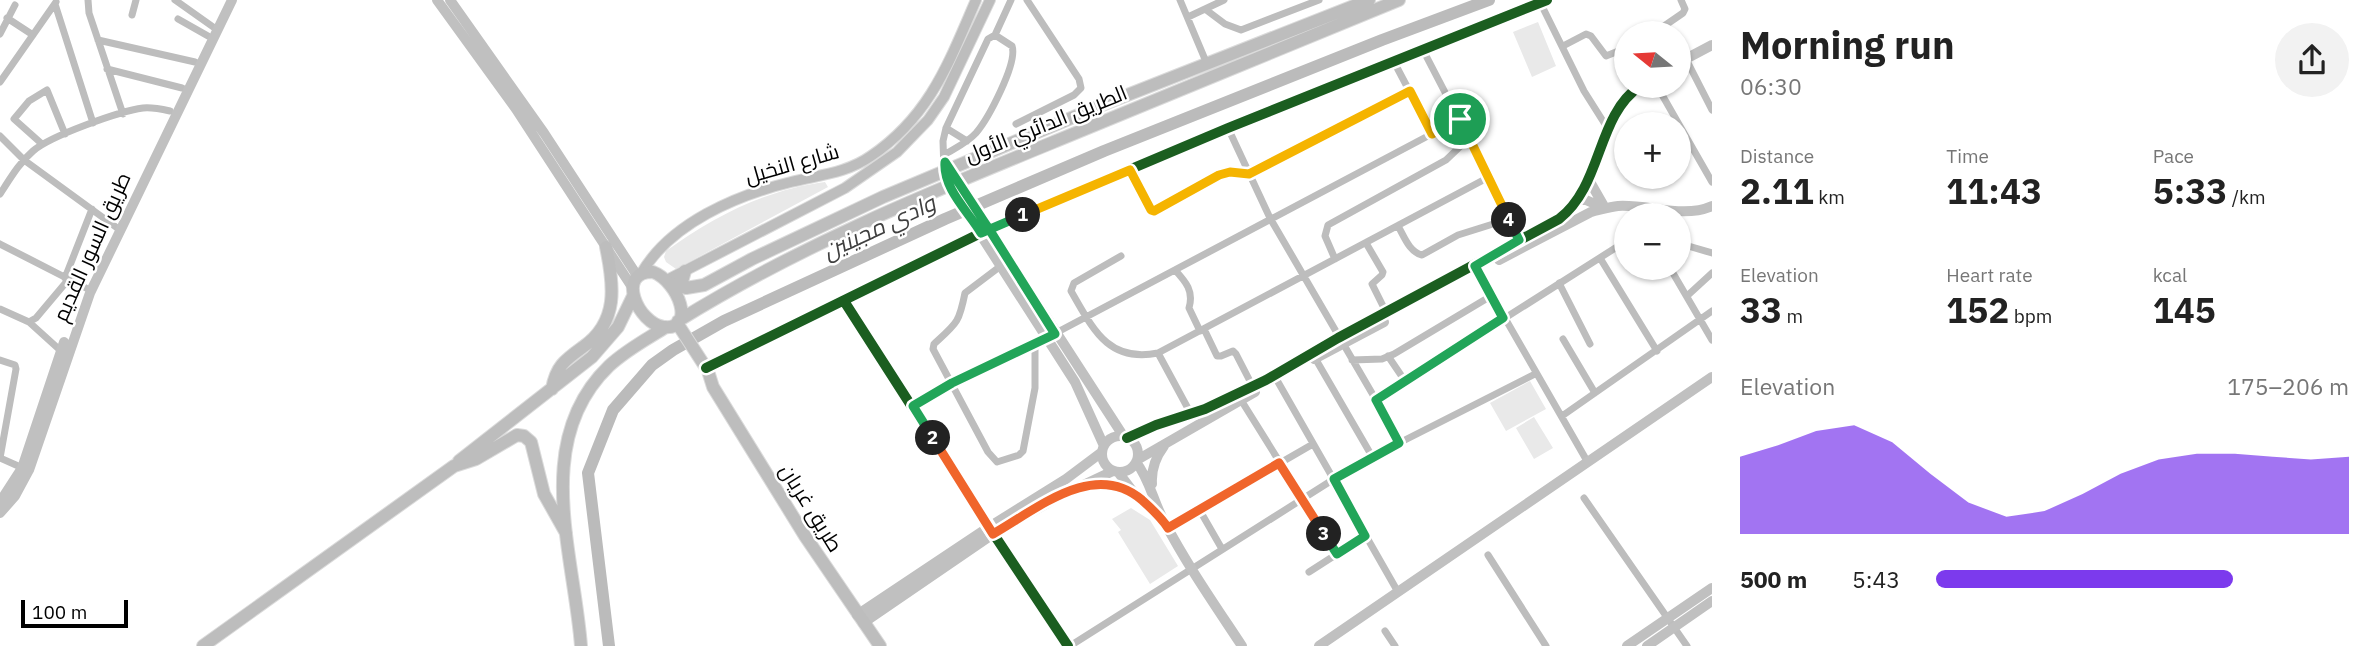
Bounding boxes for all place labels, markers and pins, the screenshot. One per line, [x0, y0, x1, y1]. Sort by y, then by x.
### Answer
pin [1430, 89, 1490, 149]
pin: 1 [1006, 198, 1040, 232]
pin: 4 [1492, 202, 1526, 238]
pin: 2 [916, 420, 950, 456]
pin: 3 [1306, 516, 1342, 552]

